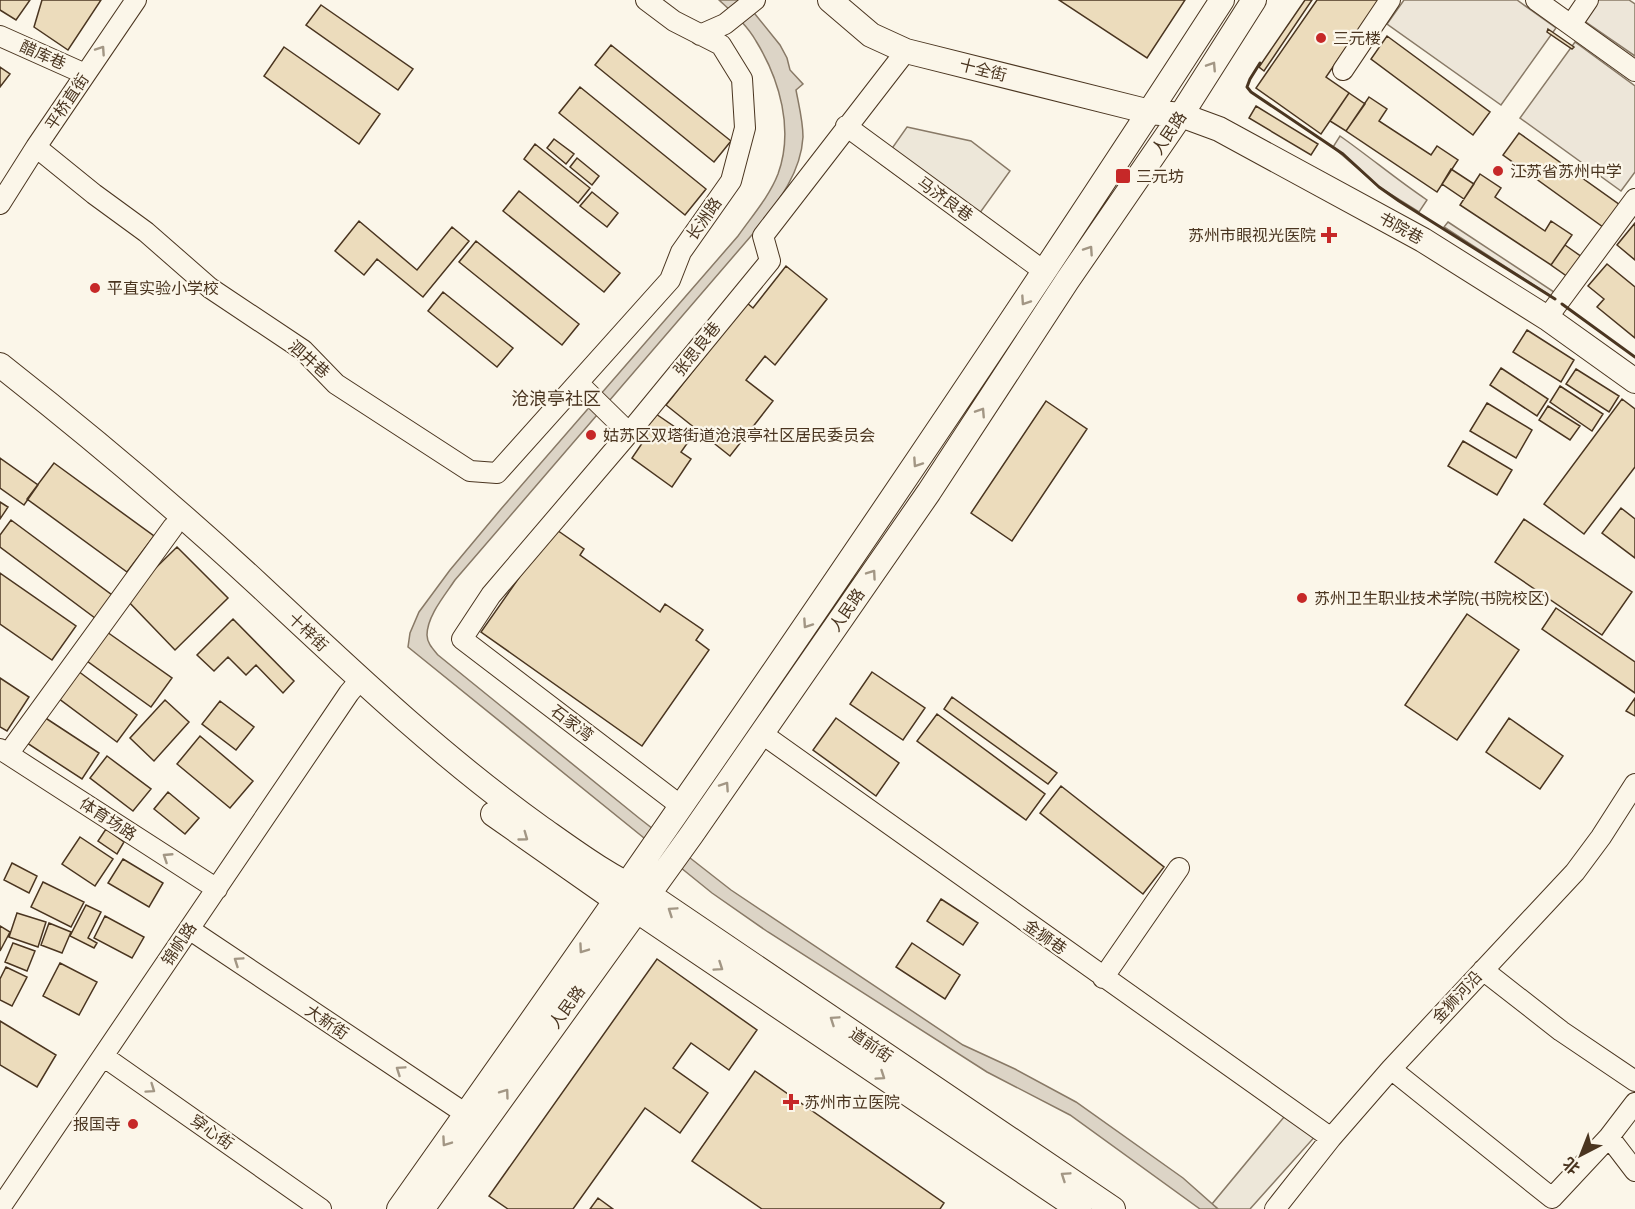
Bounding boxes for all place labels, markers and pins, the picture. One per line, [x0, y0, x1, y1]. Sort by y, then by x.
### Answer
place label: 三元楼 [1333, 29, 1381, 48]
marker: 三元楼 [1314, 31, 1328, 45]
place label: 江苏省苏州中学 [1510, 162, 1622, 181]
marker: 江苏省苏州中学 [1491, 164, 1505, 178]
marker: 三元坊 [1114, 167, 1132, 185]
place label: 三元坊 [1136, 167, 1184, 186]
place label: 苏州市眼视光医院 [1188, 226, 1316, 245]
marker: 苏州市眼视光医院 [1320, 226, 1338, 244]
place label: 平直实验小学校 [107, 279, 219, 298]
marker: 平直实验小学校 [88, 281, 102, 295]
place label: 姑苏区双塔街道沧浪亭社区居民委员会 [603, 426, 875, 445]
marker: 姑苏区双塔街道沧浪亭社区居民委员会 [584, 428, 598, 442]
place label: 苏州卫生职业技术学院(书院校区) [1314, 589, 1549, 608]
marker: 苏州卫生职业技术学院(书院校区) [1295, 591, 1309, 605]
marker: 苏州市立医院 [782, 1093, 800, 1111]
place label: 苏州市立医院 [804, 1093, 900, 1112]
place label: 报国寺 [73, 1115, 121, 1134]
marker: 报国寺 [126, 1117, 140, 1131]

